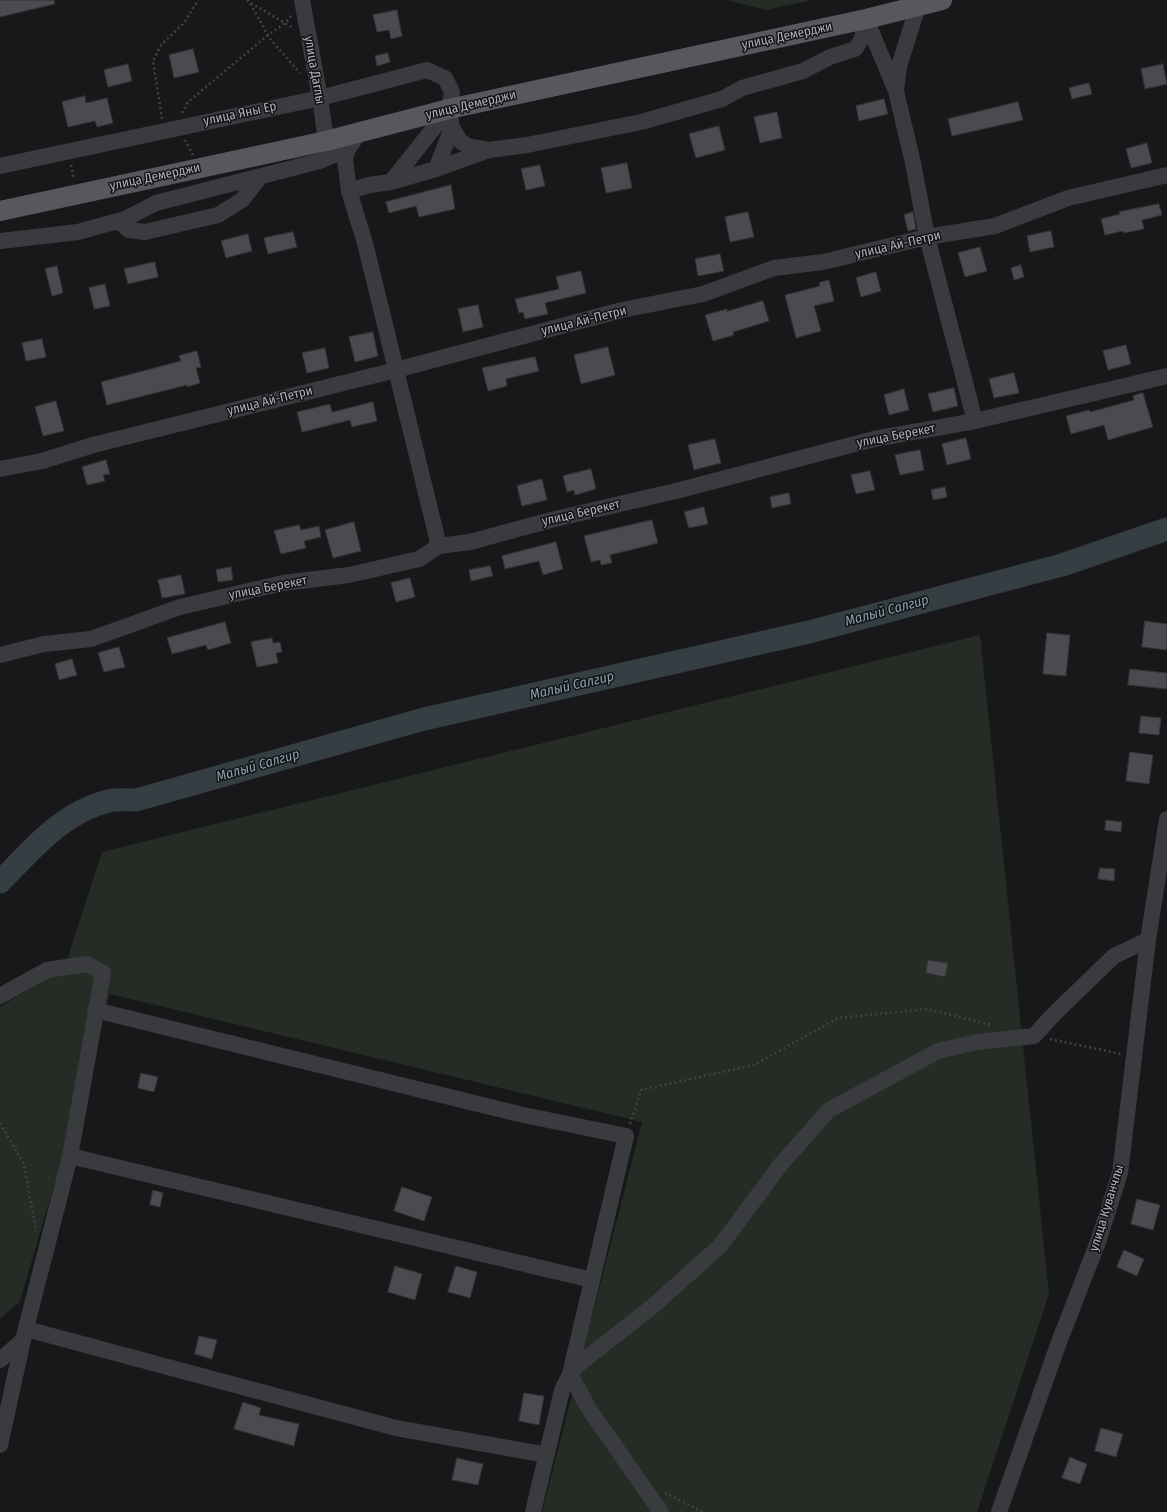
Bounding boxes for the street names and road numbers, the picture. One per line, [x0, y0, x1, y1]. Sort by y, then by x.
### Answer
street label: улица Демерджи [740, 19, 834, 53]
street label: улица Даглы [300, 35, 328, 105]
street label: улица Демерджи [424, 87, 518, 123]
street label: улица Яны Ер [202, 99, 278, 129]
street label: улица Демерджи [108, 160, 202, 194]
street label: улица Ай-Петри [854, 228, 942, 262]
street label: улица Ай-Петри [540, 303, 628, 339]
street label: улица Ай-Петри [226, 383, 314, 419]
street label: улица Берекет [855, 421, 937, 451]
street label: улица Берекет [540, 496, 622, 530]
street label: улица Берекет [227, 573, 309, 603]
street label: улица Куванчлы [1086, 1163, 1128, 1253]

